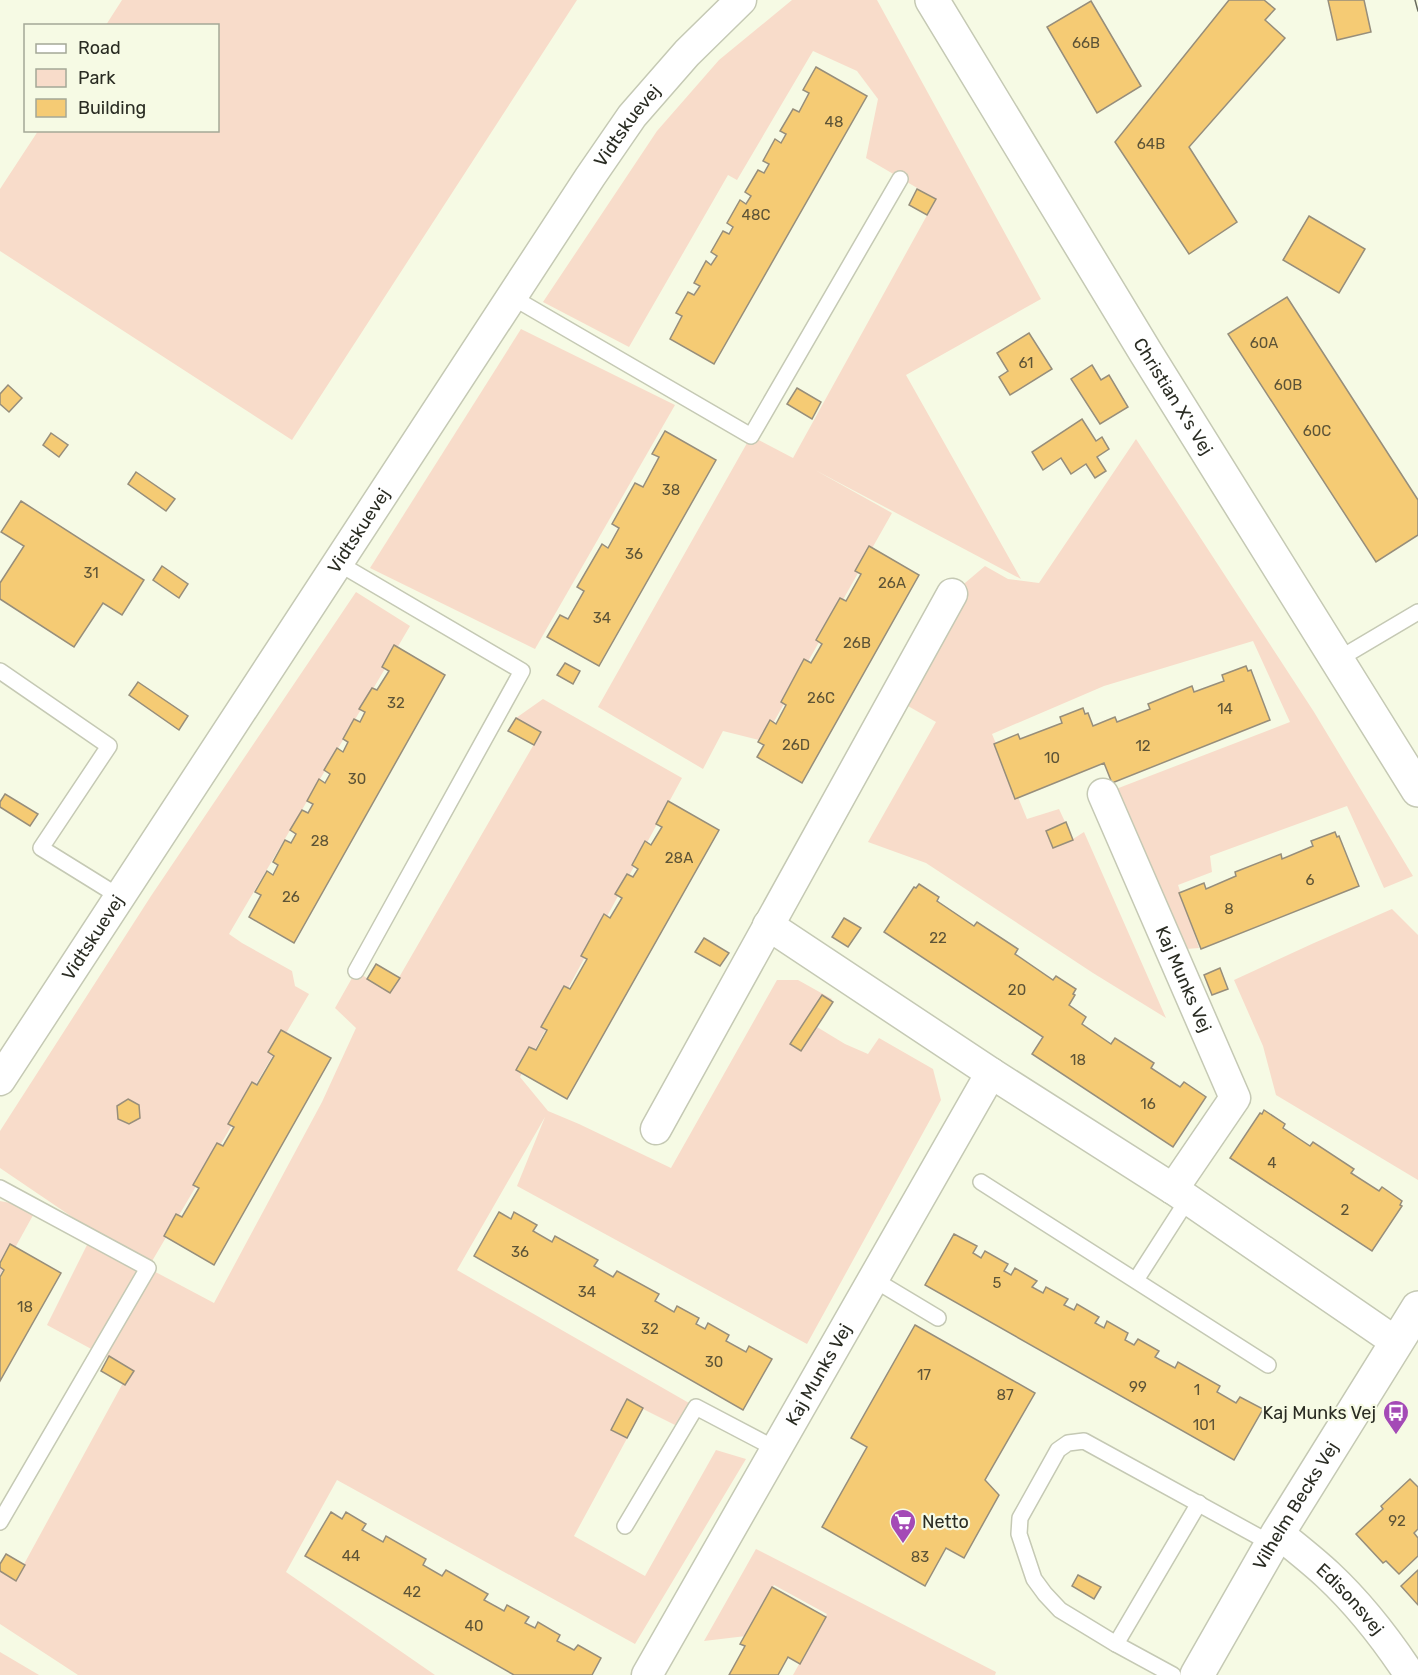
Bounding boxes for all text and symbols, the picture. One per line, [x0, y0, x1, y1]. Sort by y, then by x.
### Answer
legend [24, 24, 219, 132]
house number: 66B [1072, 34, 1100, 52]
text: Road [78, 37, 121, 59]
text: Park [78, 67, 116, 89]
street label: Vidtskuevej [589, 80, 665, 171]
text: Building [78, 97, 146, 119]
house number: 48 [825, 113, 843, 131]
house number: 64B [1137, 135, 1165, 153]
house number: 48C [742, 206, 770, 224]
street label: Christian X's Vej [1128, 334, 1218, 459]
house number: 60A [1250, 334, 1278, 352]
house number: 61 [1018, 354, 1034, 372]
house number: 60B [1274, 376, 1302, 394]
house number: 60C [1303, 422, 1331, 440]
house number: 38 [662, 481, 680, 499]
street label: Vidtskuevej [323, 484, 395, 578]
house number: 36 [625, 545, 643, 563]
house number: 31 [83, 564, 99, 582]
house number: 26A [878, 574, 906, 592]
house number: 34 [593, 609, 611, 627]
house number: 26B [843, 634, 871, 652]
house number: 26C [807, 689, 835, 707]
house number: 32 [387, 694, 405, 712]
house number: 14 [1217, 700, 1233, 718]
house number: 26D [782, 736, 810, 754]
house number: 12 [1135, 737, 1151, 755]
house number: 10 [1044, 749, 1060, 767]
house number: 30 [348, 770, 366, 788]
house number: 28 [311, 832, 329, 850]
house number: 28A [665, 849, 693, 867]
house number: 6 [1305, 871, 1315, 889]
house number: 26 [282, 888, 300, 906]
street label: Vidtskuevej [57, 891, 129, 984]
house number: 8 [1224, 900, 1234, 918]
street label: Kaj Munks Vej [1151, 923, 1216, 1036]
house number: 22 [929, 929, 947, 947]
house number: 20 [1008, 981, 1026, 999]
house number: 18 [1070, 1051, 1086, 1069]
house number: 16 [1140, 1095, 1156, 1113]
house number: 4 [1267, 1154, 1277, 1172]
house number: 2 [1341, 1201, 1350, 1219]
house number: 36 [511, 1243, 529, 1261]
house number: 5 [993, 1274, 1002, 1292]
house number: 34 [578, 1283, 596, 1301]
house number: 18 [17, 1298, 33, 1316]
house number: 32 [641, 1320, 659, 1338]
street label: Kaj Munks Vej [781, 1320, 856, 1429]
house number: 30 [705, 1353, 723, 1371]
house number: 17 [917, 1366, 931, 1384]
house number: 99 [1129, 1378, 1147, 1396]
house number: 1 [1194, 1381, 1200, 1399]
house number: 87 [996, 1386, 1014, 1404]
bus stop icon: Kaj Munks Vej [1381, 1398, 1411, 1436]
place label: Kaj Munks Vej [1262, 1402, 1376, 1424]
house number: 101 [1193, 1416, 1215, 1434]
street label: Vilhelm Becks Vej [1248, 1438, 1343, 1574]
supermarket icon: Netto [888, 1507, 918, 1545]
place label: Netto [922, 1511, 969, 1533]
house number: 92 [1388, 1512, 1406, 1530]
house number: 44 [342, 1547, 360, 1565]
house number: 83 [911, 1548, 929, 1566]
street label: Edisonsvej [1312, 1559, 1388, 1639]
house number: 42 [403, 1583, 421, 1601]
house number: 40 [465, 1617, 483, 1635]

